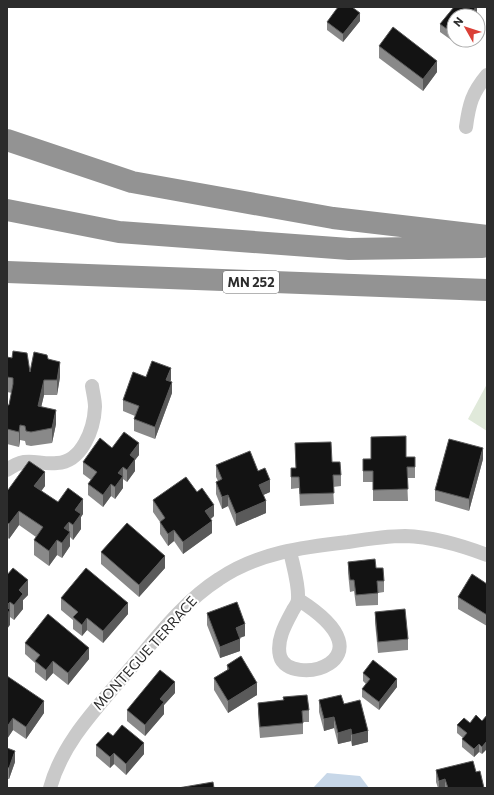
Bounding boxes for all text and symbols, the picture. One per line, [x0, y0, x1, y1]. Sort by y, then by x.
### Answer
north arrow [446, 8, 486, 48]
text: N [450, 14, 465, 29]
road number: MN 252 [223, 271, 279, 293]
street label: MONTEGUE TERRACE [89, 592, 200, 713]

